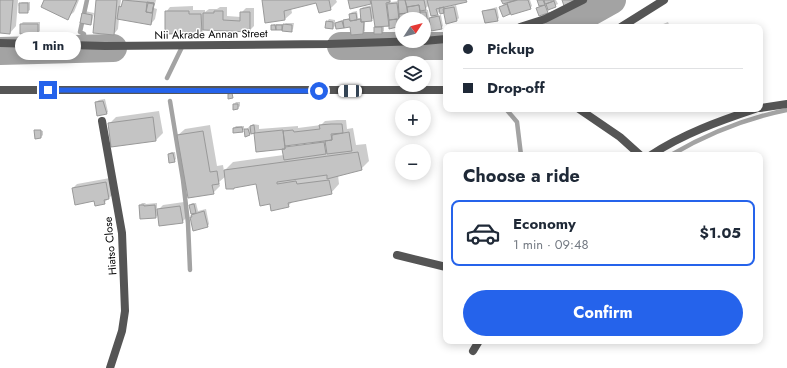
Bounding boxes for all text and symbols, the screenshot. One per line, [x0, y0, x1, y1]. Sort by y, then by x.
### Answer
north arrow [395, 12, 431, 48]
map controls [395, 12, 431, 180]
street label: Nii Akrade Annan Street [154, 25, 268, 43]
callout: 1 min [15, 32, 81, 60]
text: 1 min [32, 36, 64, 55]
text: Pickup [487, 38, 534, 60]
button: layers [395, 56, 431, 92]
text: Drop-off [487, 77, 545, 99]
route end [39, 81, 57, 99]
route start [310, 82, 328, 100]
car [338, 85, 362, 97]
button: + [395, 100, 431, 136]
button: − [395, 144, 431, 180]
text: Choose a ride [463, 163, 580, 189]
text: Economy [513, 213, 576, 235]
icon: car [465, 215, 501, 251]
street label: Hiatso Close [99, 216, 121, 276]
text: $1.05 [700, 222, 741, 244]
text: 1 min · 09:48 [513, 235, 589, 254]
button: Confirm [463, 290, 743, 336]

